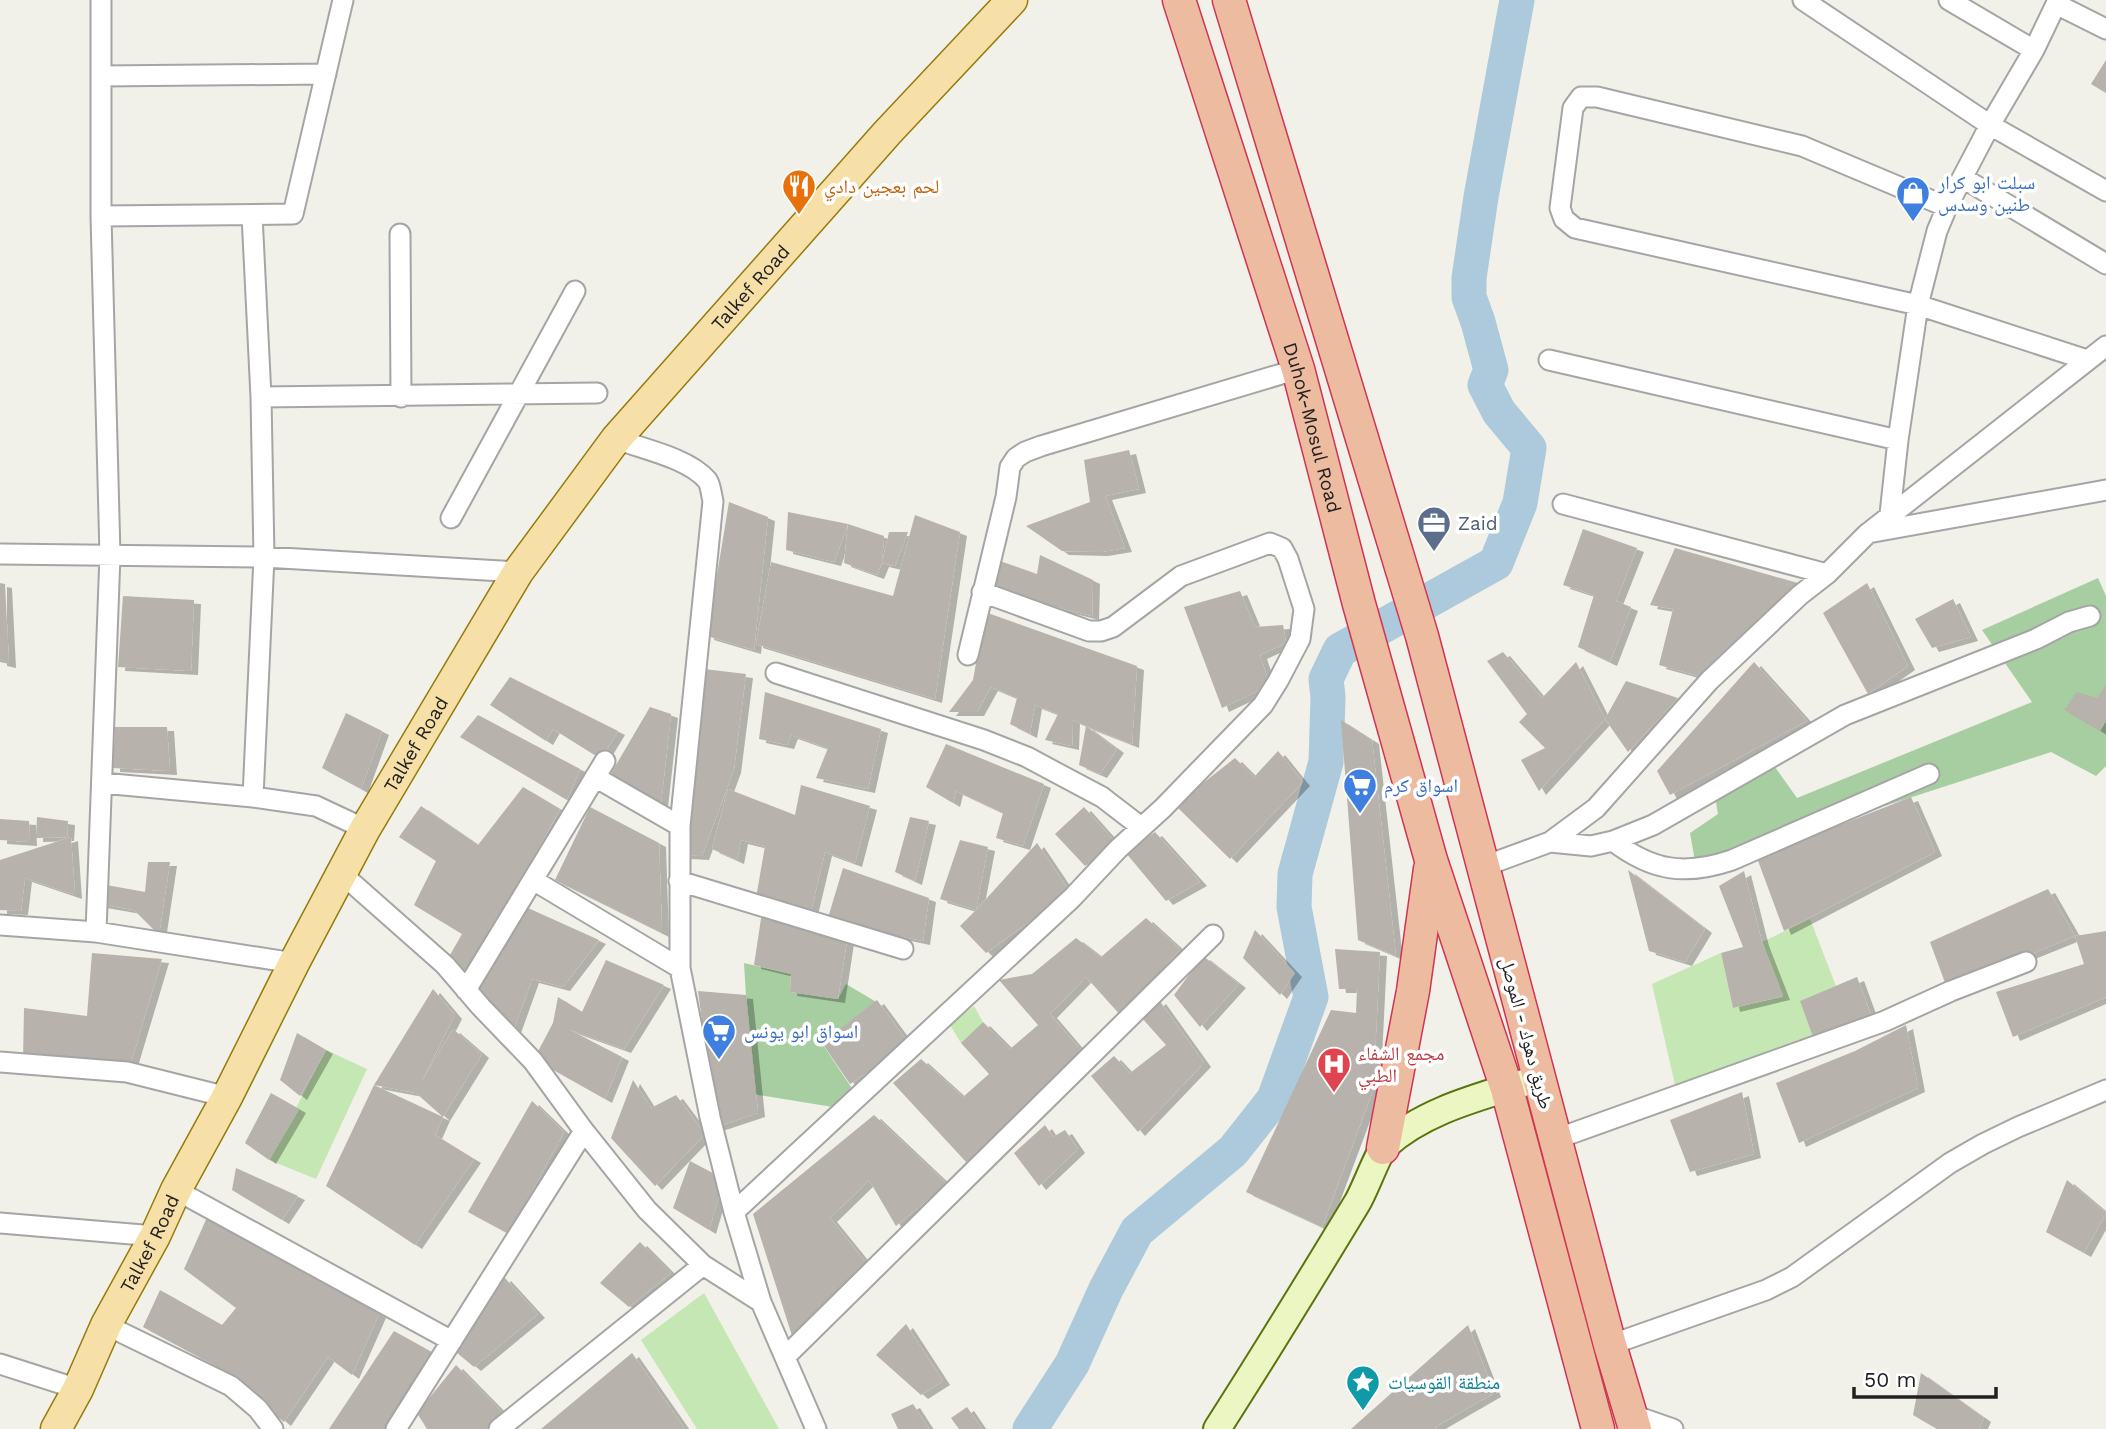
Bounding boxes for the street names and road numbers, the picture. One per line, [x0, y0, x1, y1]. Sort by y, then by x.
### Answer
street label: Talkef Road [707, 240, 795, 335]
street label: Duhok-Mosul Road [1278, 340, 1346, 515]
street label: Talkef Road [379, 692, 453, 796]
street label: طريق دهوك - الموصل [1495, 955, 1558, 1112]
street label: Talkef Road [115, 1191, 184, 1297]

